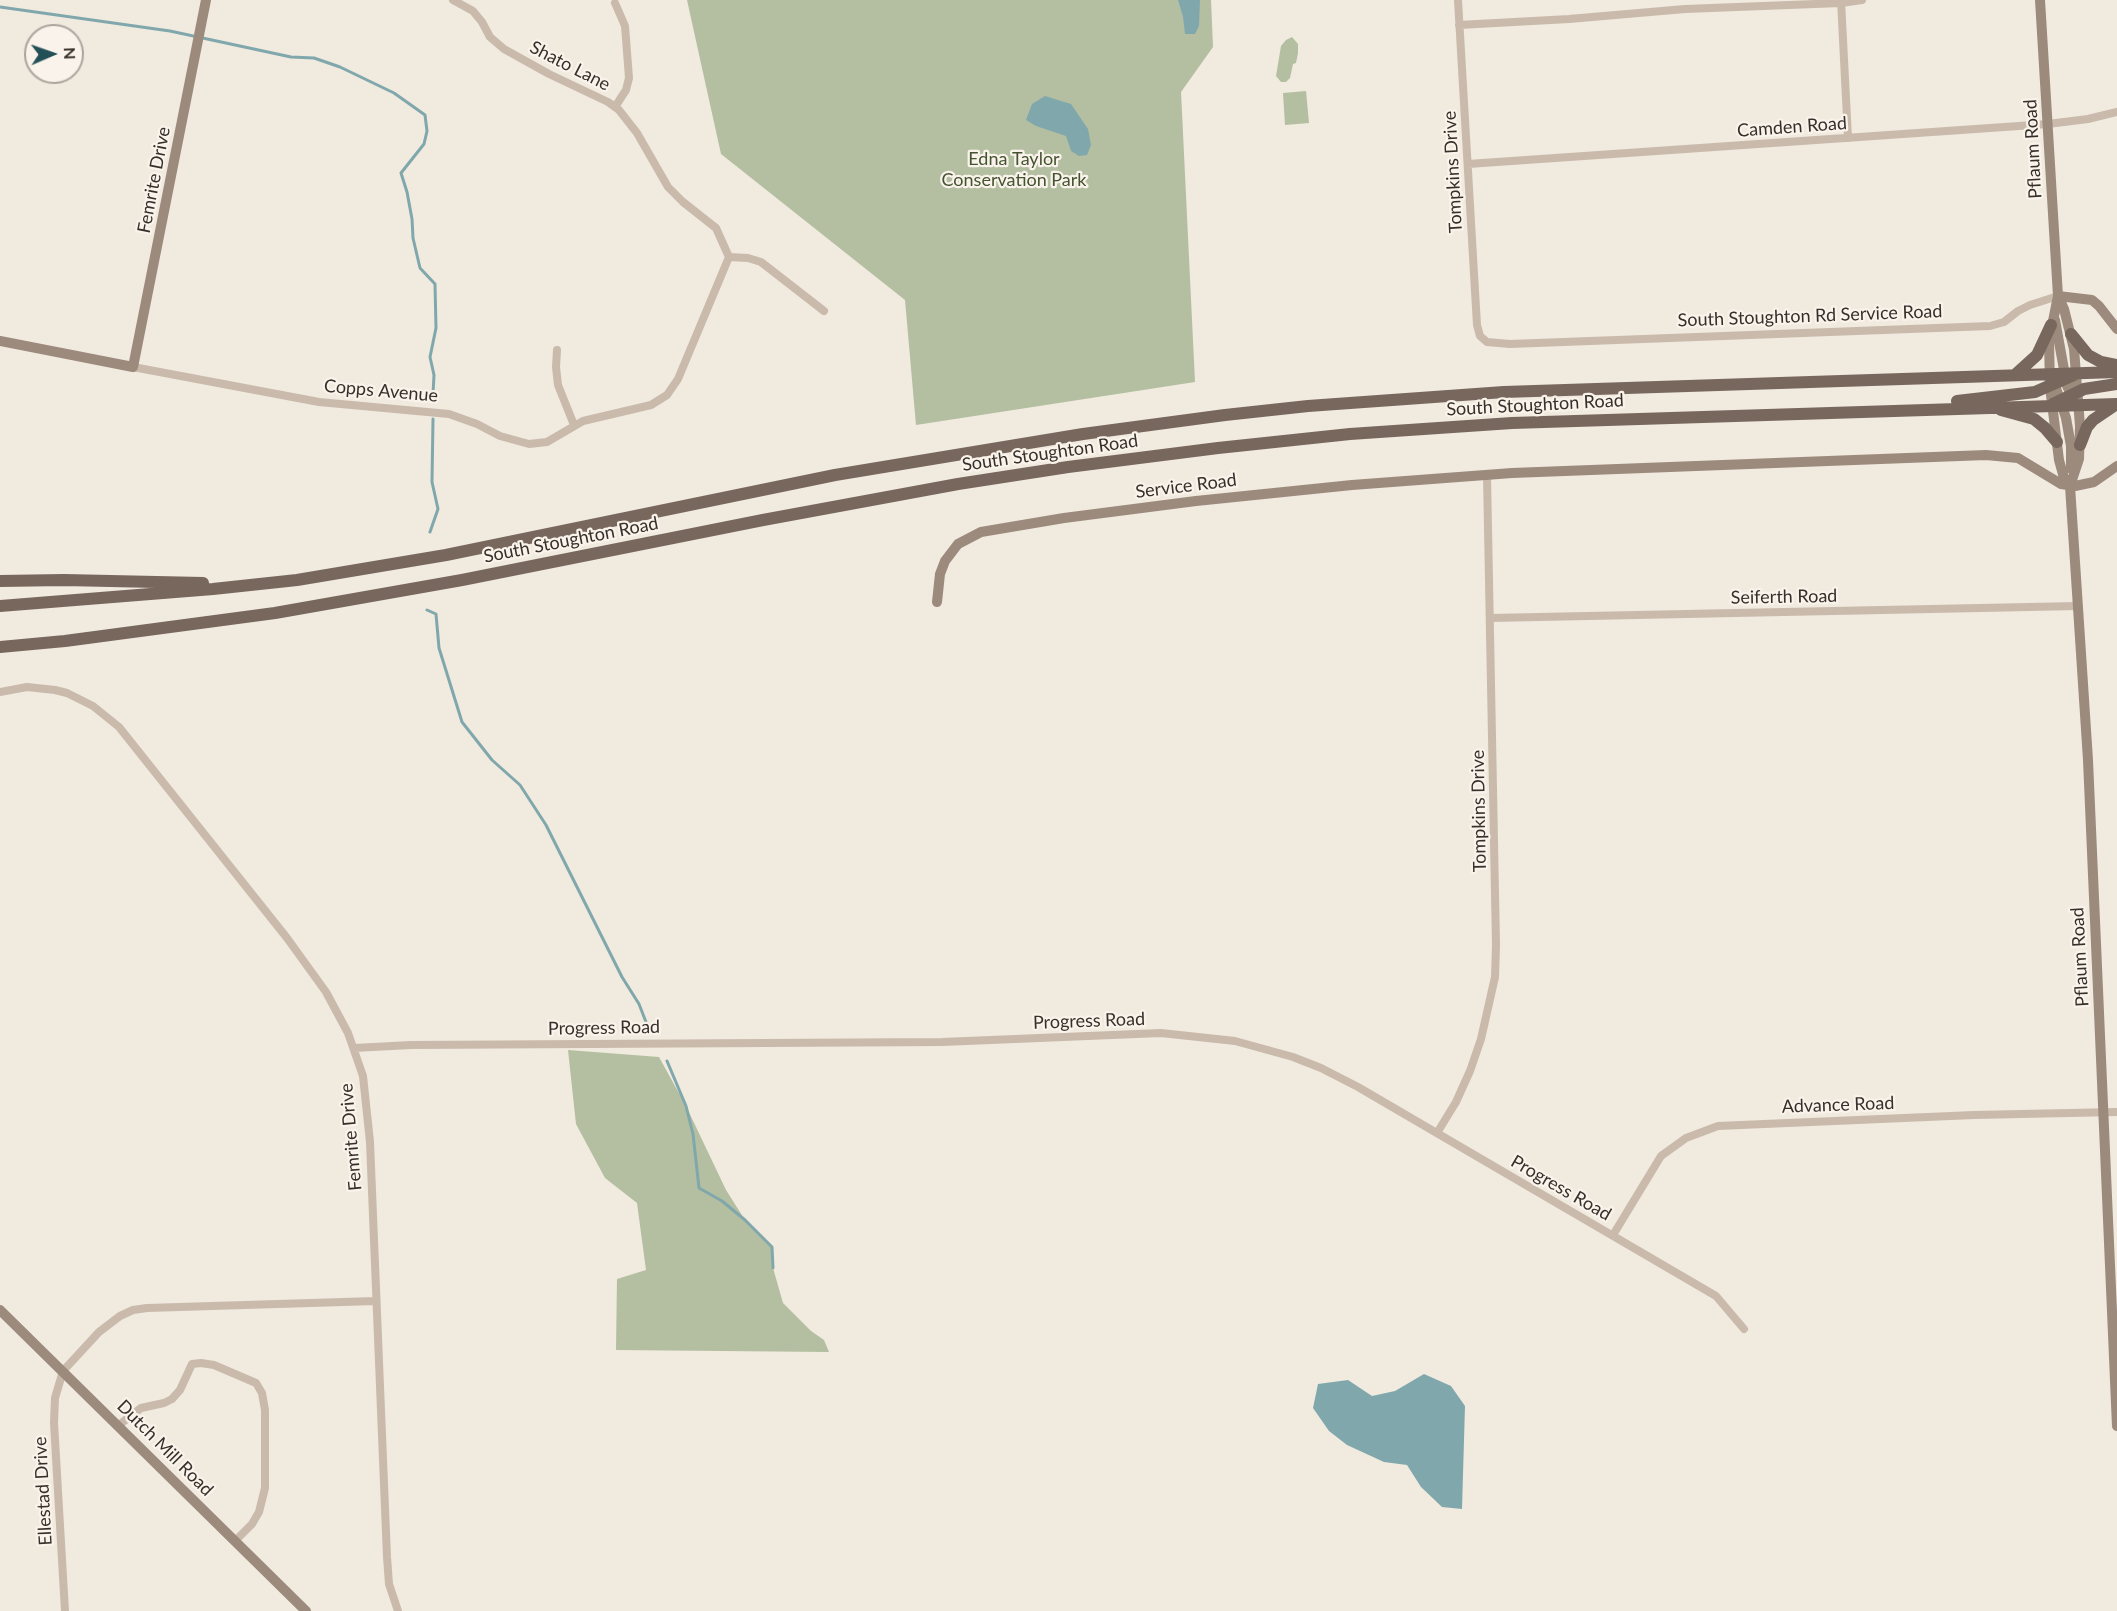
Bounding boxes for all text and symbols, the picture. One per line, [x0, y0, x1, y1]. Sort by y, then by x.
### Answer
north arrow [24, 24, 84, 84]
street label: Shato Lane [526, 37, 614, 95]
text: N [61, 47, 80, 60]
street label: Pflaum Road [2020, 99, 2046, 199]
street label: Tompkins Drive [1439, 110, 1467, 234]
street label: Camden Road [1736, 112, 1848, 142]
street label: Femrite Drive [133, 125, 175, 235]
park label: Edna Taylor Conservation Park [942, 148, 1086, 190]
street label: South Stoughton Rd Service Road [1677, 301, 1943, 331]
street label: Copps Avenue [323, 375, 439, 407]
street label: South Stoughton Road [1446, 390, 1624, 420]
street label: South Stoughton Road [961, 430, 1139, 476]
street label: Service Road [1134, 469, 1238, 503]
street label: South Stoughton Road [482, 512, 660, 568]
street label: Seiferth Road [1731, 585, 1837, 609]
street label: Tompkins Drive [1467, 750, 1491, 872]
street label: Pflaum Road [2067, 907, 2093, 1007]
street label: Progress Road [1033, 1008, 1145, 1034]
street label: Progress Road [548, 1016, 660, 1040]
street label: Femrite Drive [336, 1082, 366, 1192]
street label: Advance Road [1781, 1092, 1895, 1118]
street label: Progress Road [1507, 1151, 1615, 1225]
street label: Dutch Mill Road [112, 1395, 218, 1501]
street label: Ellestad Drive [29, 1436, 57, 1546]

